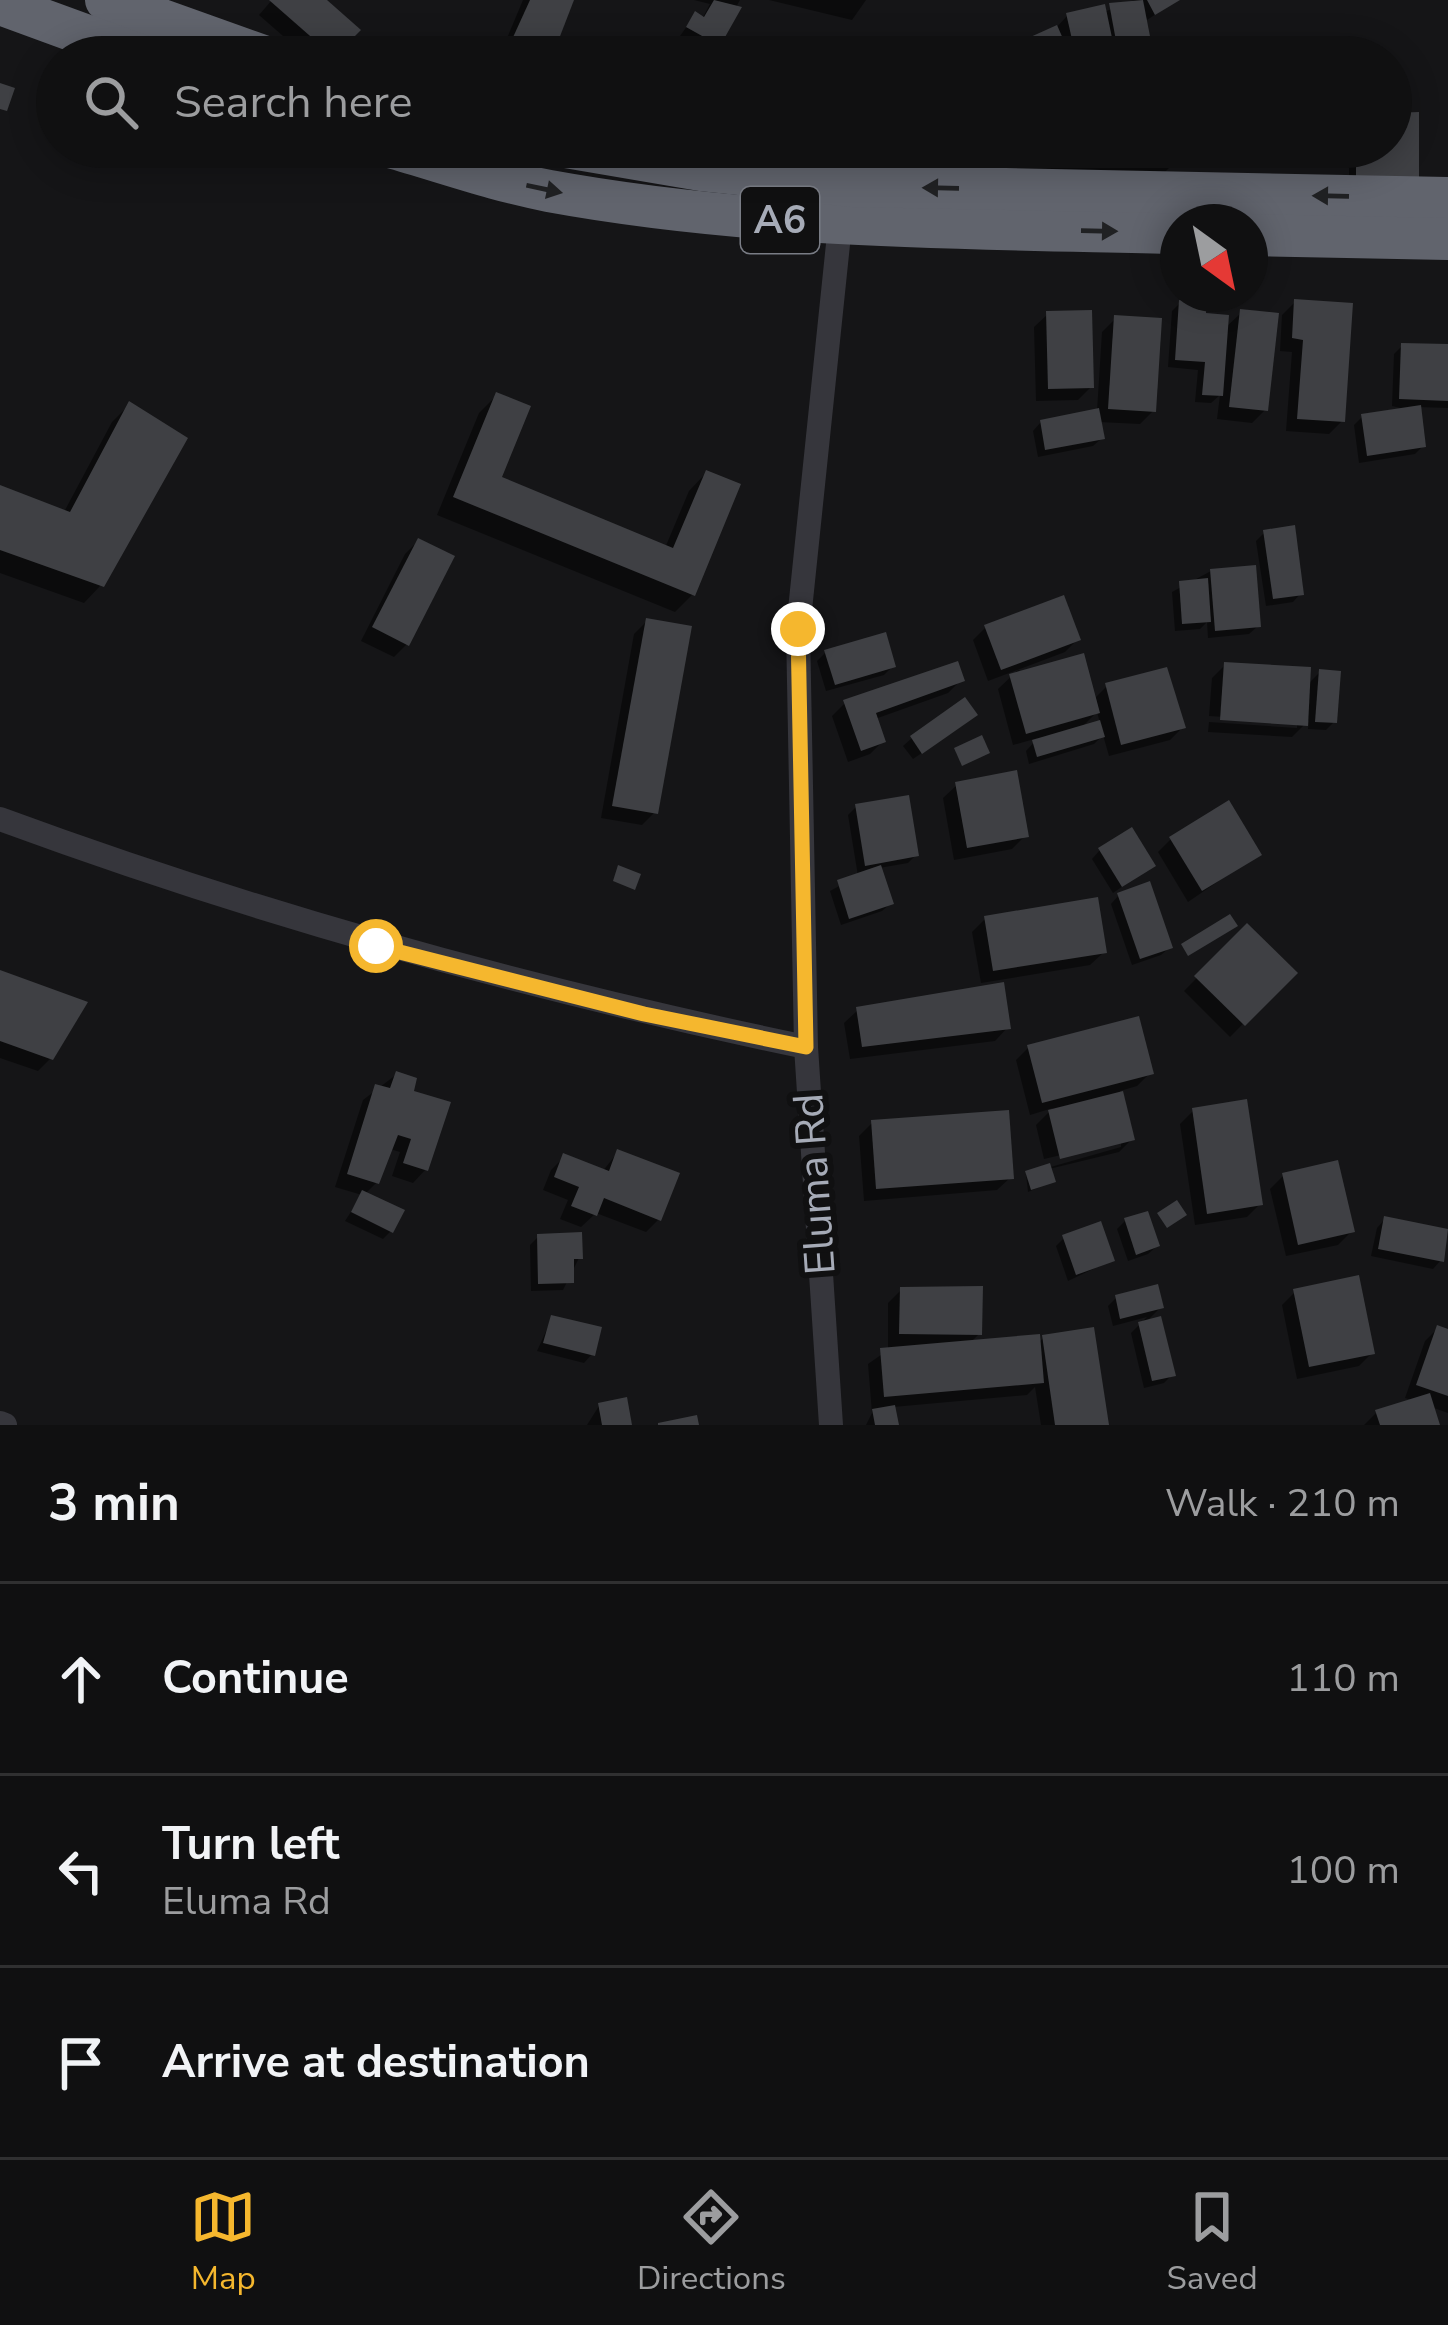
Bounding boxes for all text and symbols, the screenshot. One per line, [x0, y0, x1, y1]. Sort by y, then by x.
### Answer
search box [36, 36, 1412, 168]
icon: search [78, 69, 144, 135]
text: Search here [174, 72, 413, 133]
one-way arrow [921, 178, 959, 197]
one-way arrow [525, 180, 563, 199]
one-way arrow [1311, 186, 1349, 205]
road number: A6 [741, 187, 819, 253]
north arrow [1160, 204, 1268, 312]
one-way arrow [1081, 222, 1119, 241]
route end [771, 602, 825, 656]
route start [349, 919, 403, 973]
street label: Eluma Rd [780, 1091, 850, 1277]
text: 3 min [48, 1468, 180, 1538]
text: Walk · 210 m [1165, 1477, 1400, 1530]
icon: ahead [48, 1646, 114, 1712]
text: Continue [162, 1648, 349, 1709]
text: 110 m [1286, 1652, 1400, 1705]
text: Turn left [162, 1814, 340, 1875]
icon: left [48, 1838, 114, 1904]
text: 100 m [1286, 1844, 1400, 1897]
text: Eluma Rd [162, 1875, 331, 1928]
icon: arrive [48, 2030, 114, 2096]
text: Arrive at destination [162, 2032, 590, 2093]
tab: Map [190, 2184, 256, 2301]
tab: Directions [637, 2184, 786, 2301]
tab: Saved [1166, 2184, 1258, 2301]

